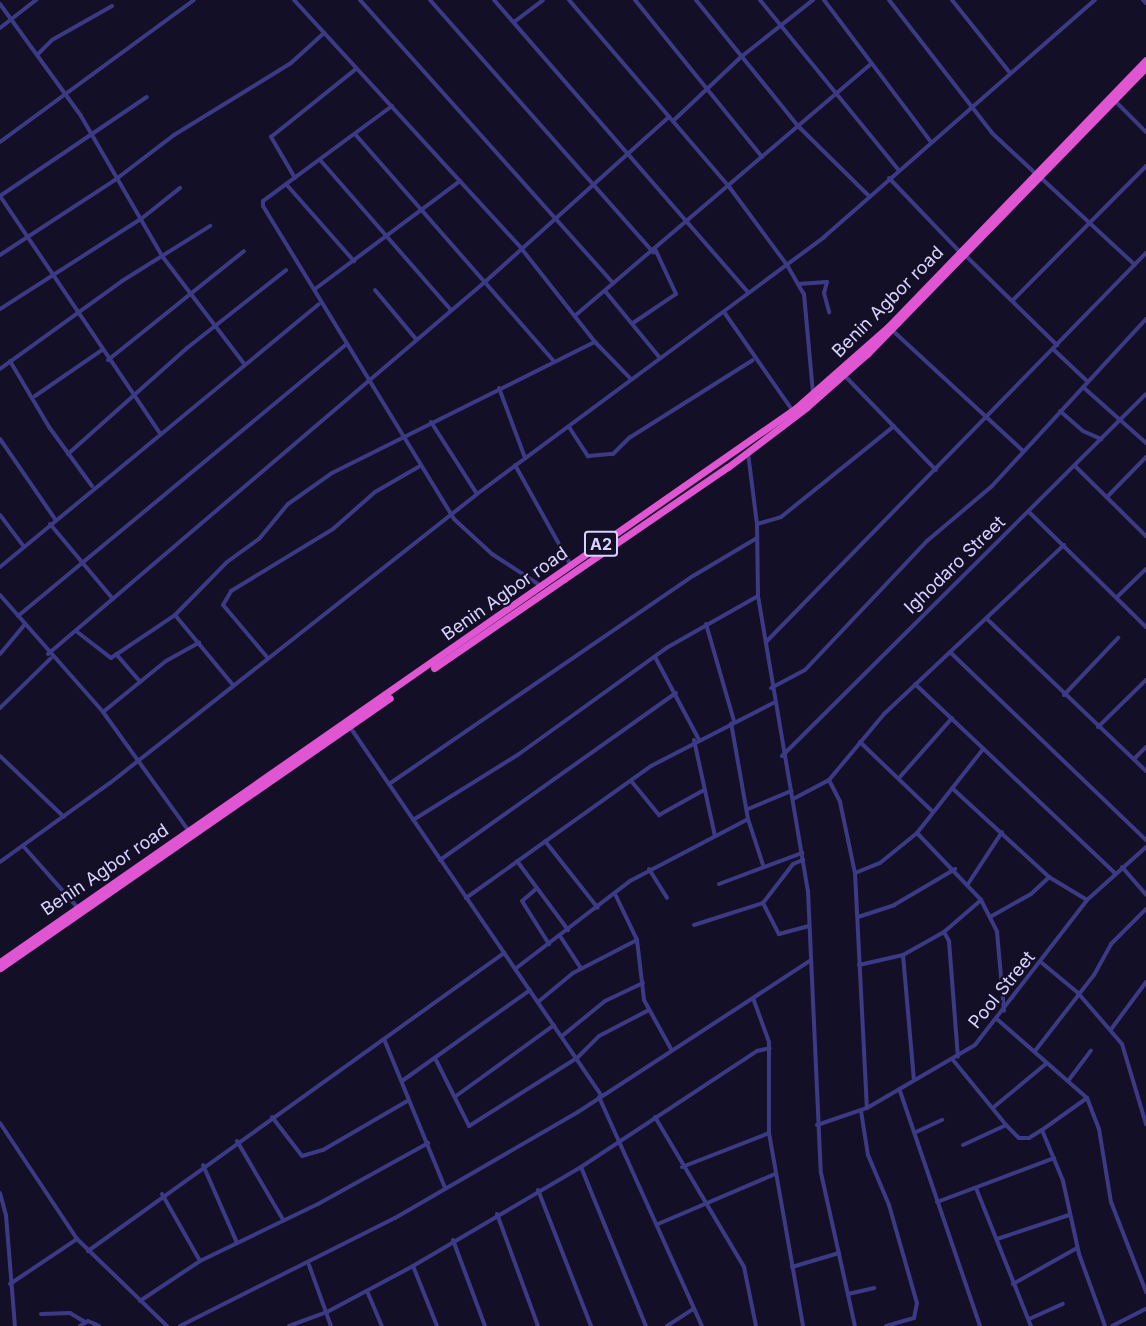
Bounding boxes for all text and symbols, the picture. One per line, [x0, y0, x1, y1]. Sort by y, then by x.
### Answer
street label: Benin Agbor road [828, 242, 948, 362]
street label: Ighodaro Street [900, 512, 1010, 618]
road number: A2 [583, 531, 619, 557]
street label: Benin Agbor road [438, 543, 572, 645]
street label: Benin Agbor road [37, 819, 173, 921]
street label: Pool Street [964, 947, 1040, 1033]

